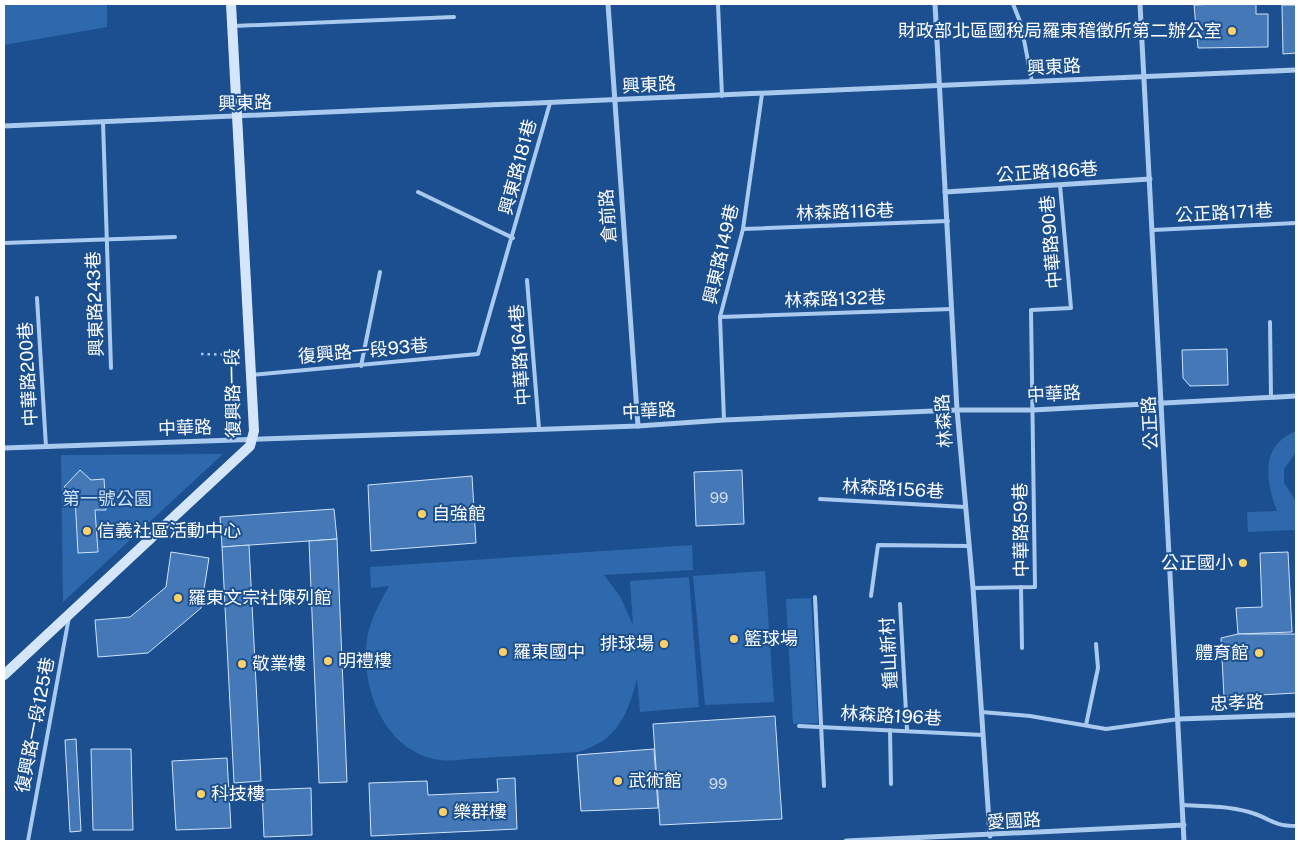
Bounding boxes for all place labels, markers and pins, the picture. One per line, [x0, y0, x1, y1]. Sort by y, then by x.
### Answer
place label: 財政部北區國稅局羅東稽徵所第二辦公室 [898, 20, 1222, 41]
marker: 財政部北區國稅局羅東稽徵所第二辦公室 [1226, 25, 1238, 37]
place label: 自強館 [432, 503, 486, 524]
marker: 自強館 [416, 508, 428, 520]
place label: 信義社區活動中心 [97, 520, 241, 541]
marker: 信義社區活動中心 [81, 525, 93, 537]
place label: 公正國小 [1161, 552, 1233, 573]
marker: 公正國小 [1237, 557, 1249, 569]
place label: 羅東文宗社陳列館 [188, 587, 332, 608]
marker: 羅東文宗社陳列館 [172, 592, 184, 604]
place label: 籃球場 [744, 628, 798, 649]
place label: 排球場 [600, 633, 654, 654]
marker: 籃球場 [728, 633, 740, 645]
marker: 排球場 [658, 638, 670, 650]
place label: 羅東國中 [513, 641, 585, 662]
place label: 體育館 [1195, 642, 1249, 663]
marker: 羅東國中 [497, 646, 509, 658]
marker: 體育館 [1253, 647, 1265, 659]
place label: 明禮樓 [338, 650, 392, 671]
place label: 敬業樓 [252, 653, 306, 674]
marker: 明禮樓 [322, 655, 334, 667]
marker: 敬業樓 [236, 658, 248, 670]
place label: 武術館 [628, 770, 682, 791]
marker: 武術館 [612, 775, 624, 787]
place label: 科技樓 [211, 783, 265, 804]
marker: 科技樓 [195, 788, 207, 800]
place label: 樂群樓 [453, 801, 507, 822]
marker: 樂群樓 [437, 806, 449, 818]

